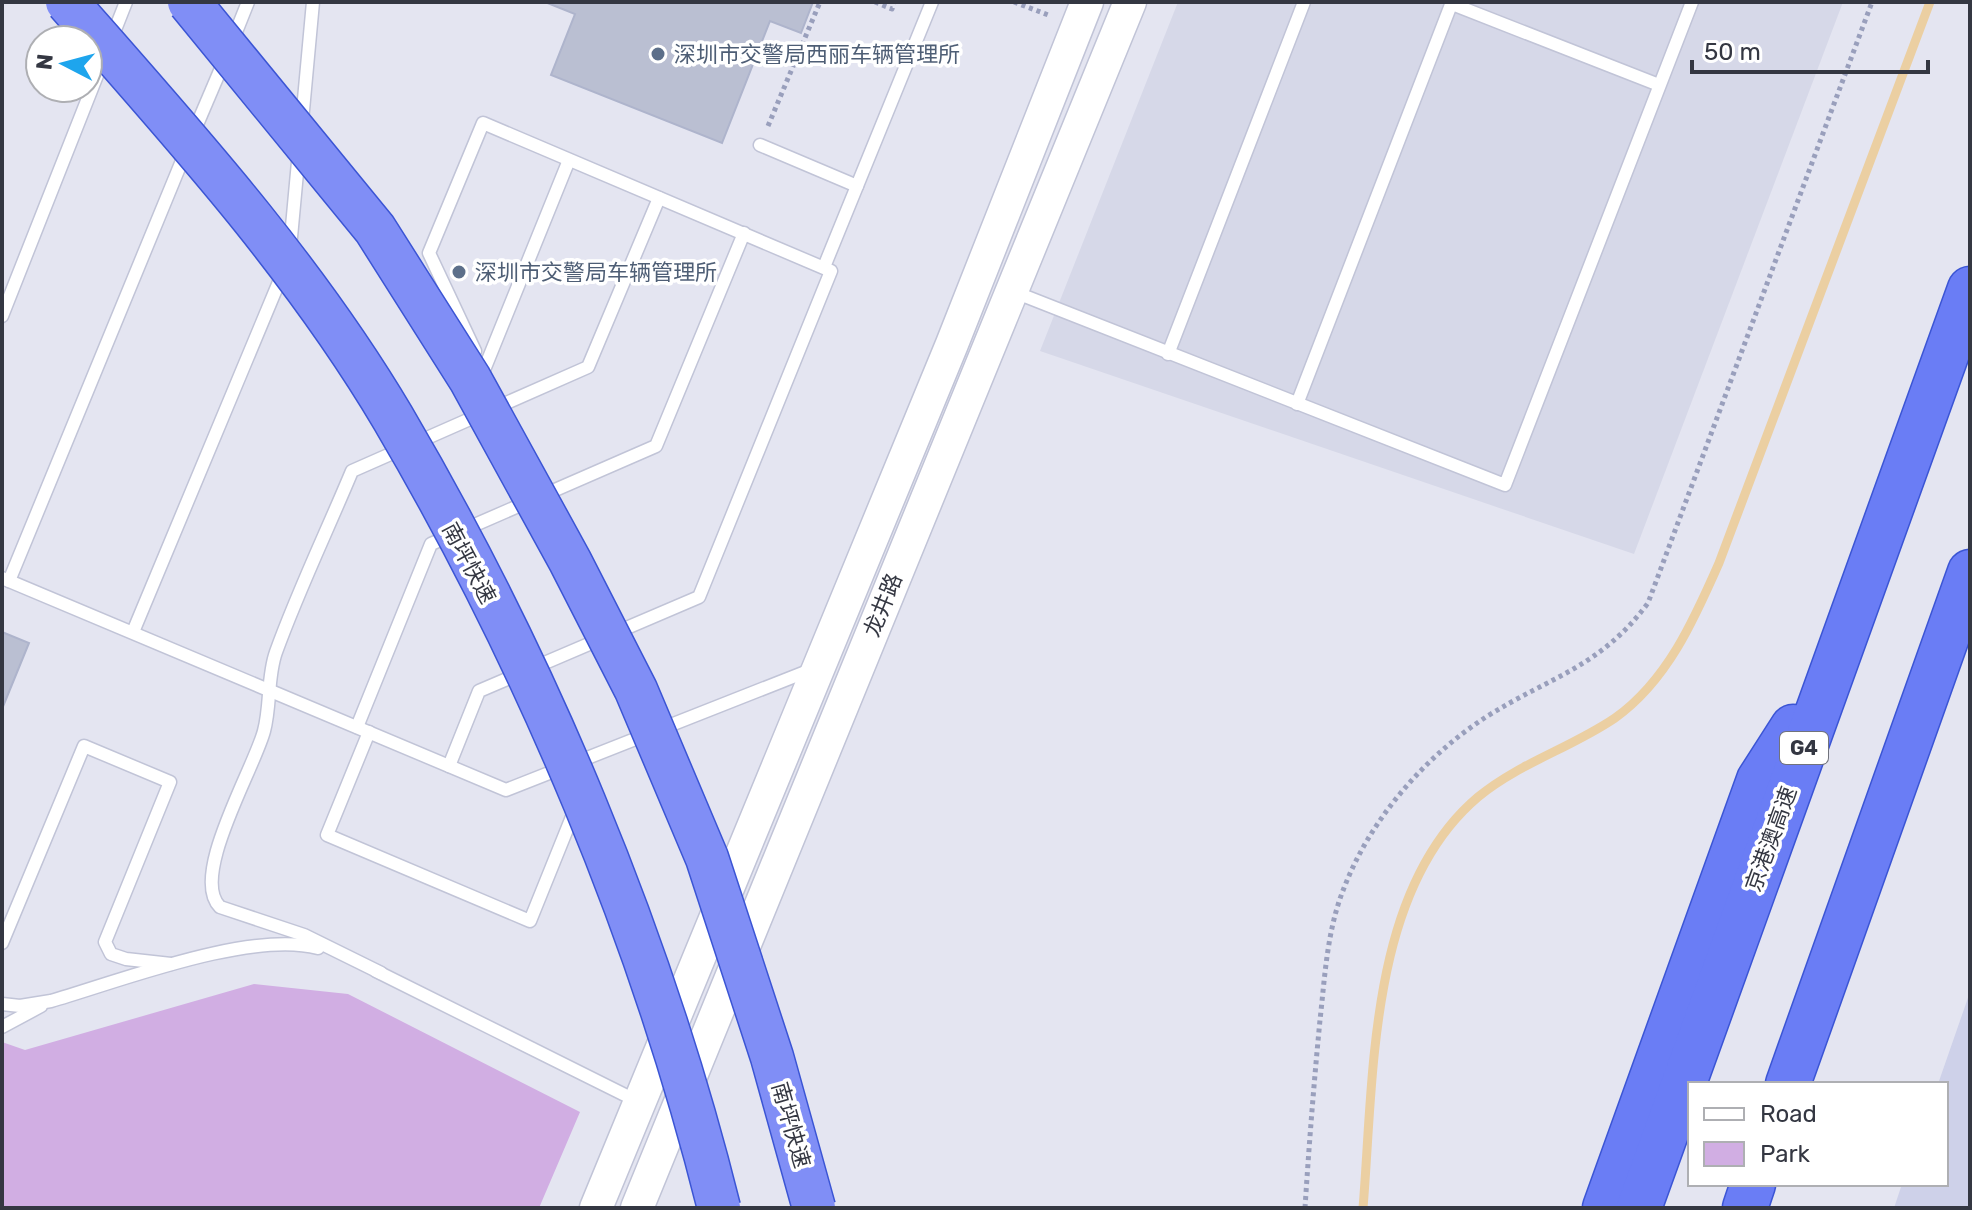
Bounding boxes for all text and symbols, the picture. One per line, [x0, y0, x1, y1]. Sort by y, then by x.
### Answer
north arrow [24, 24, 104, 104]
scale bar [1692, 24, 1928, 74]
text: 50 m [1704, 38, 1761, 66]
place label: 深圳市交警局西丽车辆管理所 [674, 41, 960, 68]
marker: 深圳市交警局西丽车辆管理所 [649, 45, 667, 63]
text: N [30, 53, 59, 71]
place label: 深圳市交警局车辆管理所 [475, 259, 717, 286]
marker: 深圳市交警局车辆管理所 [450, 263, 468, 281]
street label: 南坪快速 [436, 518, 502, 608]
street label: 龙井路 [858, 569, 908, 641]
road number: G4 [1780, 732, 1828, 764]
street label: 京港澳高速 [1740, 783, 1802, 895]
street label: 南坪快速 [766, 1079, 816, 1171]
legend [1688, 1082, 1948, 1186]
text: Road [1760, 1100, 1817, 1128]
text: Park [1760, 1140, 1811, 1168]

